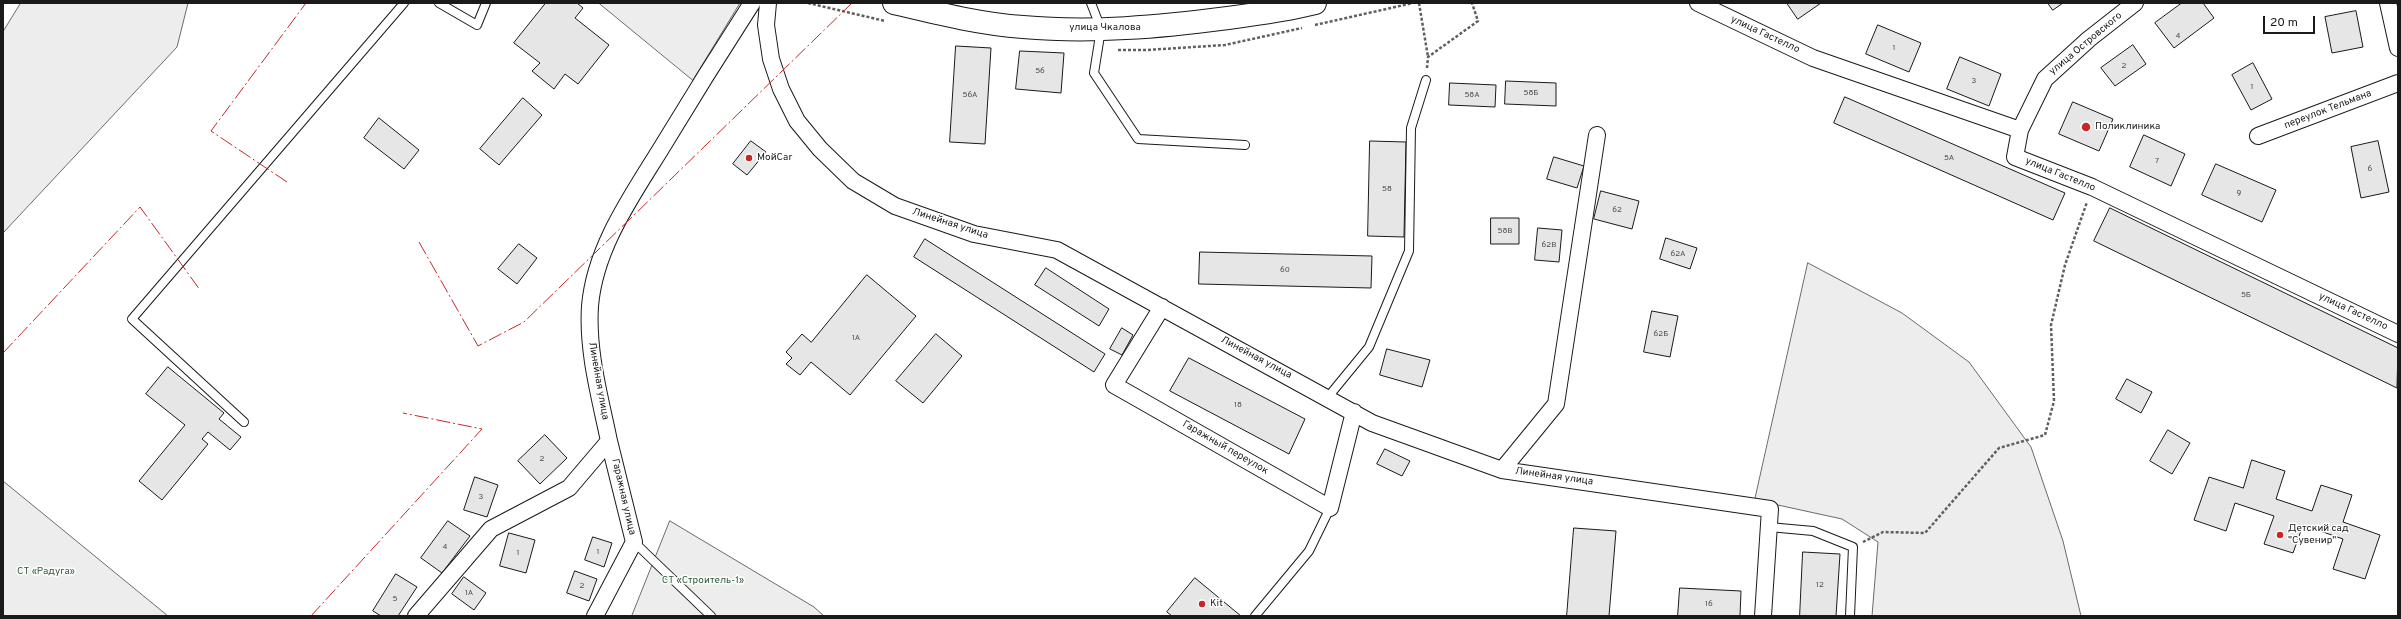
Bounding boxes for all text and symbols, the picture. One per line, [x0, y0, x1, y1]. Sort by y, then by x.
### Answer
scale bar [2265, 8, 2317, 34]
street label: улица Островского [2047, 10, 2125, 78]
street label: улица Гастелло [1729, 14, 1801, 56]
text: 20 m [2270, 15, 2298, 31]
street label: улица Чкалова [1069, 22, 1141, 34]
house number: 4 [2176, 31, 2180, 41]
house number: 1 [1893, 43, 1895, 53]
house number: 2 [2122, 61, 2126, 71]
house number: 56 [1035, 66, 1045, 76]
house number: 3 [1972, 76, 1976, 86]
house number: 1 [2251, 82, 2253, 92]
house number: 58Б [1523, 88, 1539, 98]
street label: переулок Тельмана [2283, 88, 2373, 132]
house number: 56А [962, 90, 978, 100]
house number: 58А [1464, 90, 1480, 100]
marker: Поликлиника [2080, 121, 2092, 133]
place label: Поликлиника [2095, 121, 2160, 133]
place label: МойCar [757, 152, 792, 164]
marker: МойCar [744, 153, 754, 163]
house number: 5А [1944, 153, 1954, 163]
street label: улица Гастелло [2023, 155, 2097, 195]
house number: 7 [2155, 156, 2159, 166]
house number: 6 [2368, 164, 2372, 174]
house number: 58 [1382, 184, 1392, 194]
house number: 9 [2237, 188, 2241, 198]
house number: 62 [1612, 205, 1622, 215]
street label: Линейная улица [911, 206, 989, 242]
house number: 58В [1497, 226, 1513, 236]
house number: 62В [1542, 240, 1556, 250]
house number: 62А [1670, 249, 1686, 259]
house number: 60 [1280, 265, 1290, 275]
house number: 5Б [2241, 290, 2251, 300]
street label: улица Гастелло [2317, 291, 2389, 333]
house number: 62Б [1654, 329, 1668, 339]
house number: 1А [852, 333, 860, 343]
street label: Линейная улица [1218, 334, 1294, 382]
street label: Линейная улица [585, 341, 611, 421]
house number: 18 [1234, 400, 1242, 410]
street label: Гаражный переулок [1180, 419, 1270, 477]
house number: 2 [540, 454, 544, 464]
street label: Гаражная улица [608, 458, 638, 536]
street label: Линейная улица [1514, 466, 1594, 488]
house number: 3 [479, 492, 483, 502]
place label: Детский сад "Сувенир" [2288, 523, 2349, 546]
marker: Детский сад "Сувенир" [2275, 530, 2285, 540]
house number: 4 [443, 542, 447, 552]
house number: 1 [597, 547, 599, 557]
house number: 1 [517, 548, 519, 558]
park label: СТ «Радуга» [17, 566, 75, 578]
park label: СТ «Строитель-1» [662, 575, 744, 587]
house number: 12 [1816, 580, 1824, 590]
house number: 2 [580, 581, 584, 591]
house number: 1А [465, 588, 473, 598]
house number: 5 [393, 594, 397, 604]
place label: Kit [1210, 598, 1223, 610]
marker: Kit [1197, 599, 1207, 609]
house number: 16 [1705, 599, 1713, 609]

